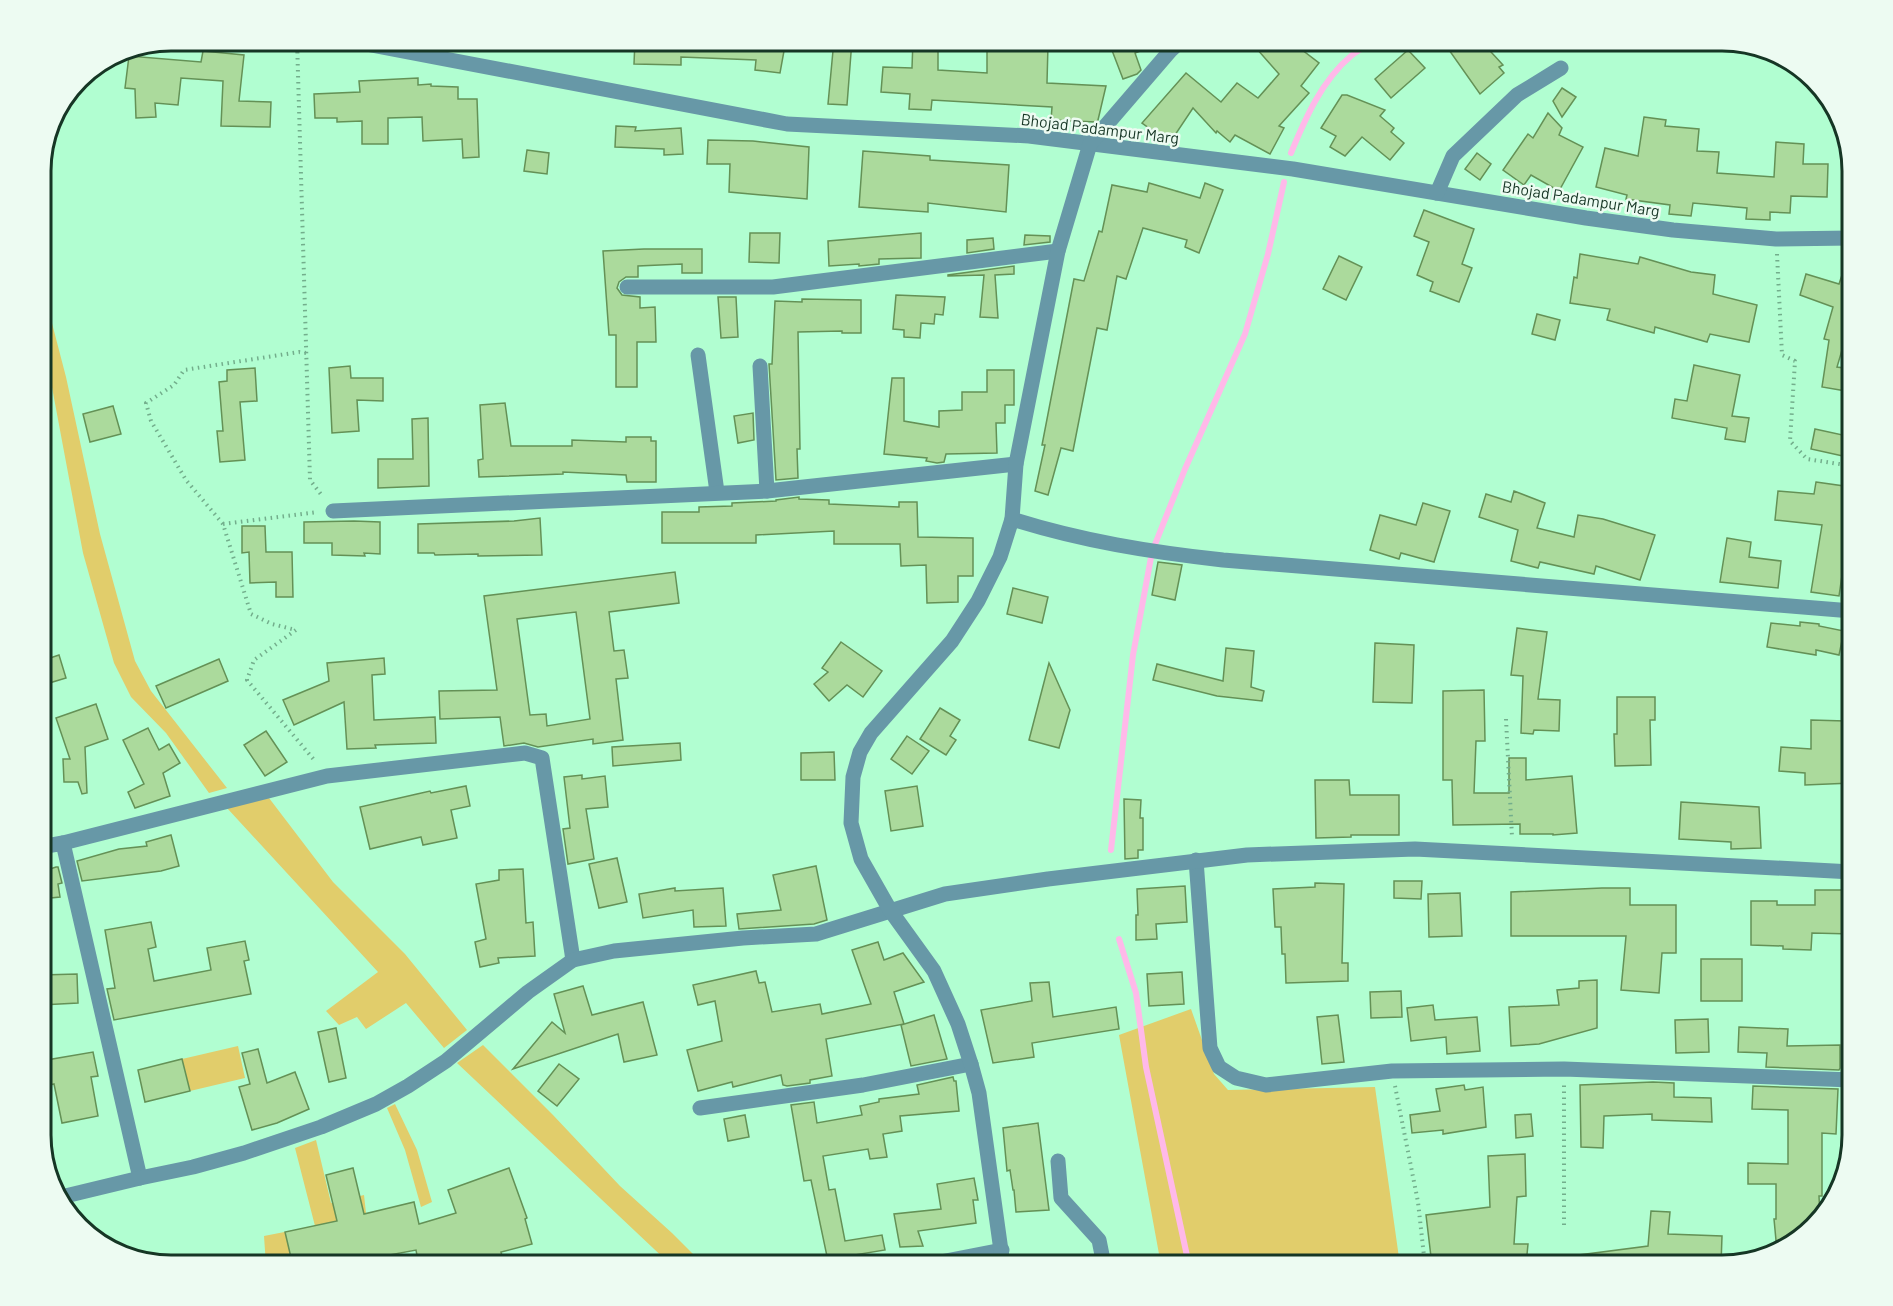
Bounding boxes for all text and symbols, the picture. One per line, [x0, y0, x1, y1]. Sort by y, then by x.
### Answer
street label: Bhojad Padampur Marg [1020, 109, 1180, 147]
street label: Bhojad Padampur Marg [1501, 176, 1661, 220]

